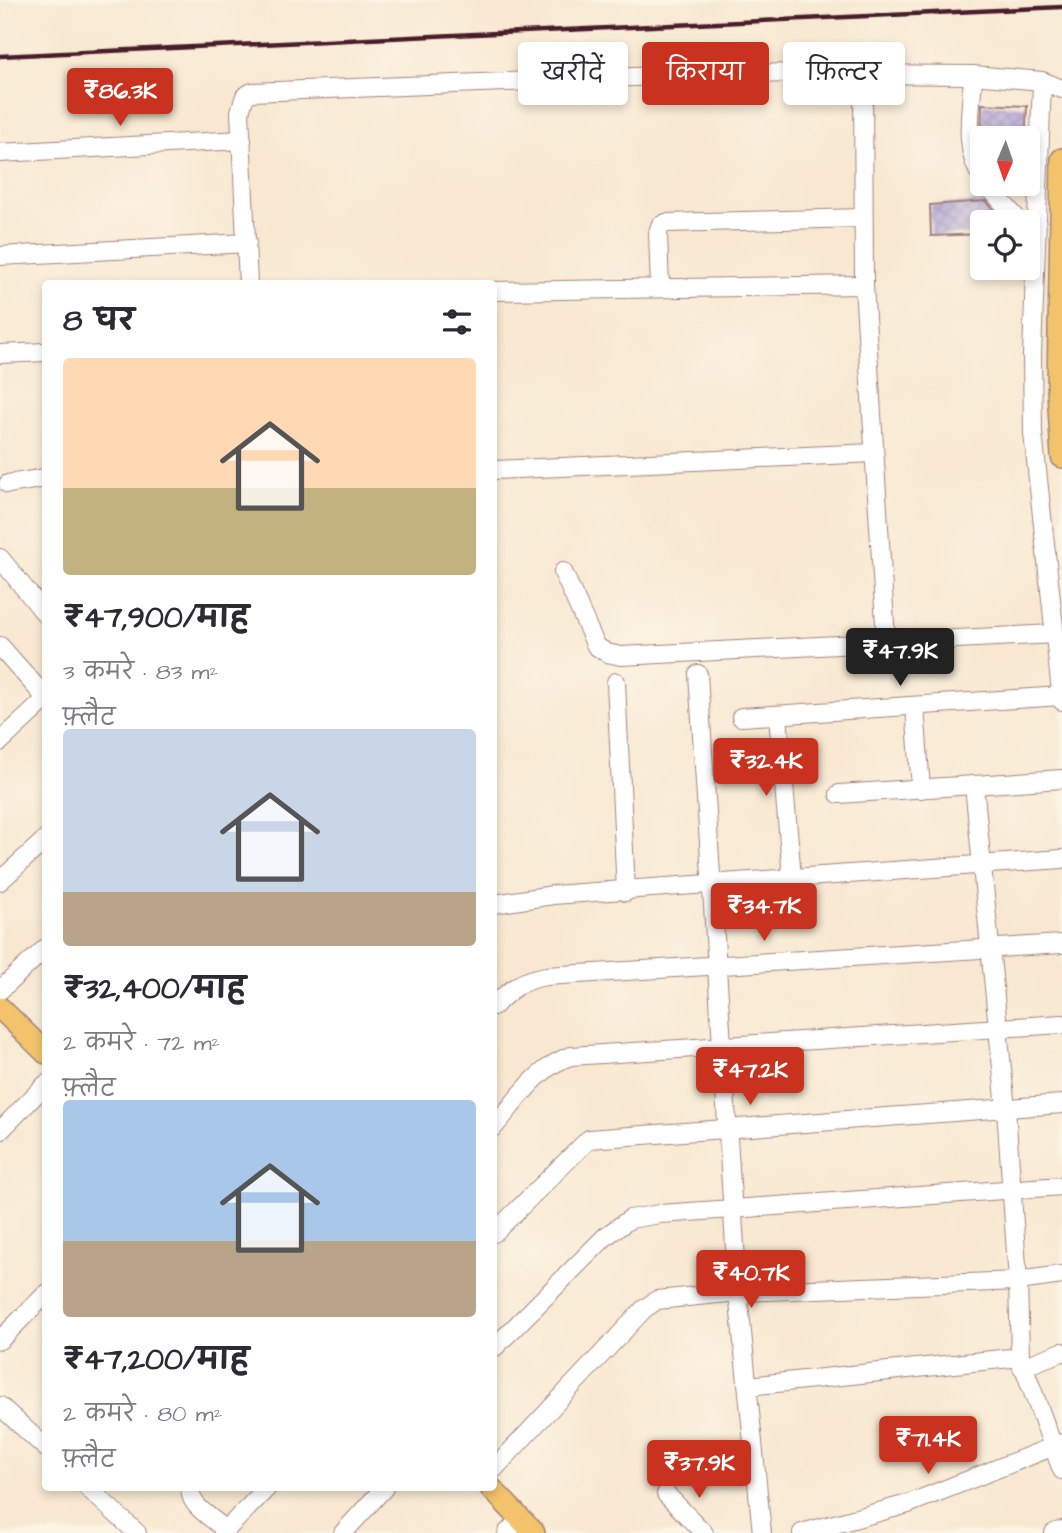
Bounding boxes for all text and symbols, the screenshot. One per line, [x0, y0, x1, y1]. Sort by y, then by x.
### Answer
chip: खरीदें [518, 42, 628, 105]
chip: किराया [642, 42, 769, 105]
chip: फ़िल्टर [783, 42, 905, 105]
pin: ₹86.3K [63, 68, 177, 128]
text: ₹86.3K [83, 75, 157, 107]
north arrow [970, 126, 1040, 196]
map controls [970, 126, 1040, 280]
button: locate [970, 210, 1040, 280]
text: 8 घर [63, 300, 134, 342]
icon: filters [438, 303, 476, 341]
icon: home [207, 403, 333, 529]
text: ₹47,900/माह [63, 597, 249, 639]
pin: ₹47.9K [843, 628, 957, 688]
text: ₹47.9K [862, 635, 938, 667]
text: 3 कमरे · 83 m² [63, 656, 218, 688]
text: फ़्लैट [63, 702, 115, 734]
pin: ₹32.4K [709, 738, 823, 798]
text: ₹32.4K [729, 745, 803, 777]
icon: home [207, 774, 333, 900]
pin: ₹34.7K [707, 884, 821, 943]
text: ₹34.7K [727, 890, 801, 922]
text: ₹32,400/माह [63, 968, 246, 1010]
text: 2 कमरे · 72 m² [63, 1027, 220, 1059]
pin: ₹47.2K [693, 1048, 807, 1107]
text: ₹47.2K [712, 1054, 788, 1086]
text: फ़्लैट [63, 1073, 115, 1105]
icon: home [207, 1145, 333, 1271]
pin: ₹40.7K [694, 1250, 808, 1310]
text: ₹40.7K [712, 1257, 790, 1289]
text: ₹47,200/माह [63, 1339, 249, 1381]
text: 2 कमरे · 80 m² [63, 1398, 222, 1430]
pin: ₹71.4K [871, 1416, 985, 1476]
text: ₹71.4K [895, 1423, 961, 1455]
pin: ₹37.9K [642, 1440, 756, 1500]
text: फ़्लैट [63, 1444, 115, 1476]
text: ₹37.9K [663, 1447, 735, 1479]

